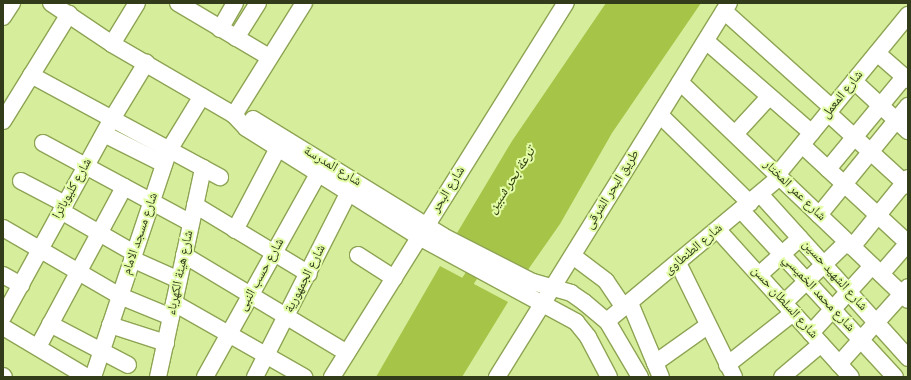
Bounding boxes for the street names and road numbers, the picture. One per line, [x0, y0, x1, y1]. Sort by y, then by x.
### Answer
street label: شارع المعمل [819, 68, 867, 122]
street label: شارع المدرسة [300, 144, 364, 190]
street label: طريق البحر الشرقى [582, 148, 644, 232]
street label: شارع كليوباترا [50, 156, 96, 222]
street label: شارع عمر المختار [759, 157, 829, 225]
street label: شارع البحر [429, 164, 469, 216]
street label: شارع مسجد الامام [120, 191, 162, 277]
street label: شارع الطنطاوى [662, 221, 726, 279]
street label: شارع هيئة الكهرباء [164, 229, 198, 317]
street label: شارع حسب النبى [236, 236, 288, 314]
street label: شارع الشهيد حسين [798, 237, 870, 315]
street label: شارع الجمهورية [282, 242, 330, 316]
street label: شارع محمد الخميسي [779, 252, 857, 336]
street label: شارع السلطان حسن [747, 264, 821, 342]

